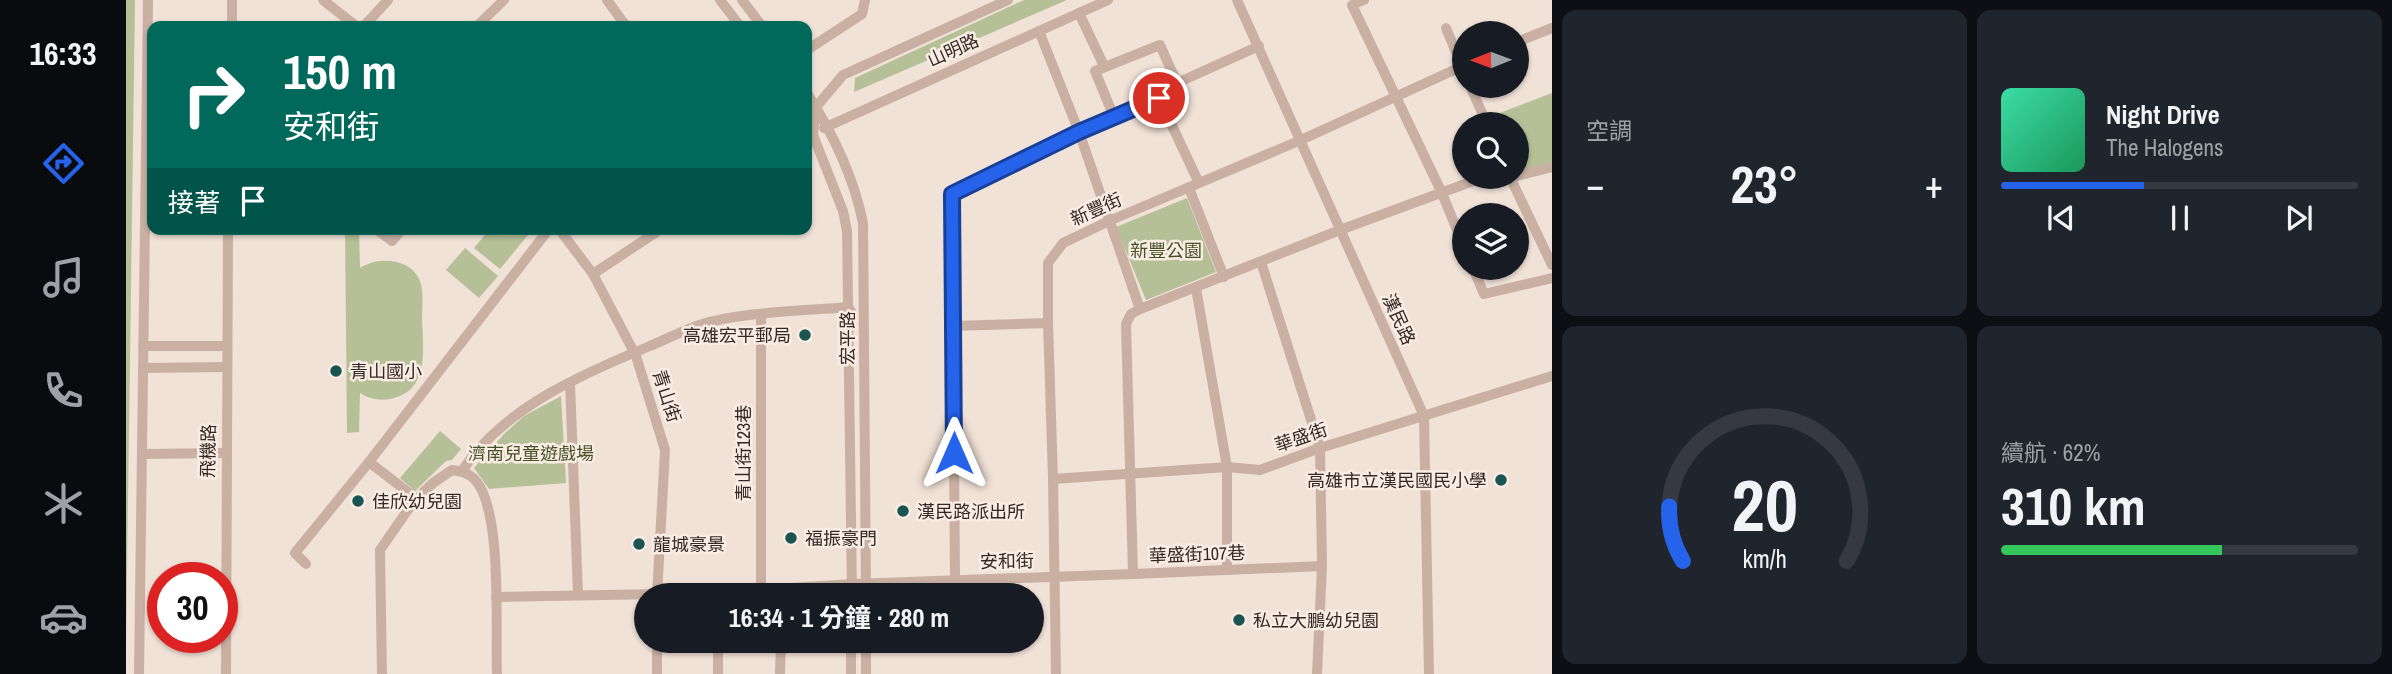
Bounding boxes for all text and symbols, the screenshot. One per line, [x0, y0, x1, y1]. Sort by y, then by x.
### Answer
north arrow [1452, 21, 1530, 98]
map controls [1452, 21, 1529, 280]
street label: 山明路 [923, 28, 983, 72]
text: 16:33 [29, 32, 97, 75]
text: 150 m [283, 38, 397, 104]
icon: right [168, 49, 259, 140]
pin [1129, 68, 1189, 128]
icon: arrive [1140, 79, 1178, 117]
text: Night Drive [2106, 97, 2220, 132]
text: 安和街 [283, 105, 379, 148]
button: search [1452, 112, 1529, 189]
text: 空調 [1586, 115, 1632, 146]
text: The Halogens [2106, 132, 2223, 163]
icon: directions [39, 139, 88, 188]
text: 23° [1730, 149, 1799, 219]
text: − [1586, 159, 1604, 210]
text: + [1925, 159, 1943, 210]
icon: arrive [234, 182, 272, 220]
text: 接著 [168, 185, 220, 220]
street label: 新豐街 [1066, 187, 1126, 231]
icon: previous [2042, 199, 2080, 237]
icon: pause [2161, 199, 2199, 237]
icon: next [2280, 199, 2318, 237]
button: layers [1452, 203, 1529, 280]
park label: 新豐公園 [1130, 238, 1202, 263]
icon: music [39, 253, 88, 302]
street label: 漢民路 [1377, 289, 1421, 349]
street label: 宏平路 [835, 311, 860, 365]
place label: 高雄宏平郵局 [683, 323, 791, 348]
marker: 高雄宏平郵局 [797, 327, 813, 343]
place label: 青山國小 [350, 359, 422, 384]
marker: 青山國小 [328, 363, 344, 379]
icon: phone [39, 366, 88, 415]
street label: 青山街 [647, 366, 687, 426]
street label: 青山街123巷 [731, 405, 756, 501]
position arrow [917, 416, 991, 490]
street label: 華盛街 [1271, 416, 1331, 458]
street label: 飛機路 [195, 424, 221, 478]
text: 續航 · 62% [2001, 437, 2100, 468]
park label: 濟南兒童遊戲場 [468, 441, 594, 466]
text: 20 [1731, 456, 1798, 554]
place label: 高雄市立漢民國民小學 [1307, 468, 1487, 493]
text: 310 km [2001, 471, 2146, 541]
marker: 高雄市立漢民國民小學 [1493, 472, 1509, 488]
icon: climate [39, 479, 88, 528]
place label: 佳欣幼兒園 [372, 489, 462, 514]
marker: 佳欣幼兒園 [350, 493, 366, 509]
place label: 漢民路派出所 [917, 499, 1025, 524]
marker: 漢民路派出所 [895, 503, 911, 519]
place label: 福振豪門 [805, 526, 877, 551]
marker: 福振豪門 [783, 530, 799, 546]
place label: 龍城豪景 [653, 532, 725, 557]
marker: 龍城豪景 [631, 536, 647, 552]
street label: 華盛街107巷 [1148, 540, 1246, 568]
text: km/h [1742, 542, 1787, 576]
street label: 安和街 [980, 548, 1034, 574]
speed limit sign: 30 [147, 562, 238, 653]
icon: car [39, 593, 88, 642]
text: 16:34 · 1 分鐘 · 280 m [729, 600, 949, 635]
place label: 私立大鵬幼兒園 [1253, 608, 1379, 633]
marker: 私立大鵬幼兒園 [1231, 612, 1247, 628]

